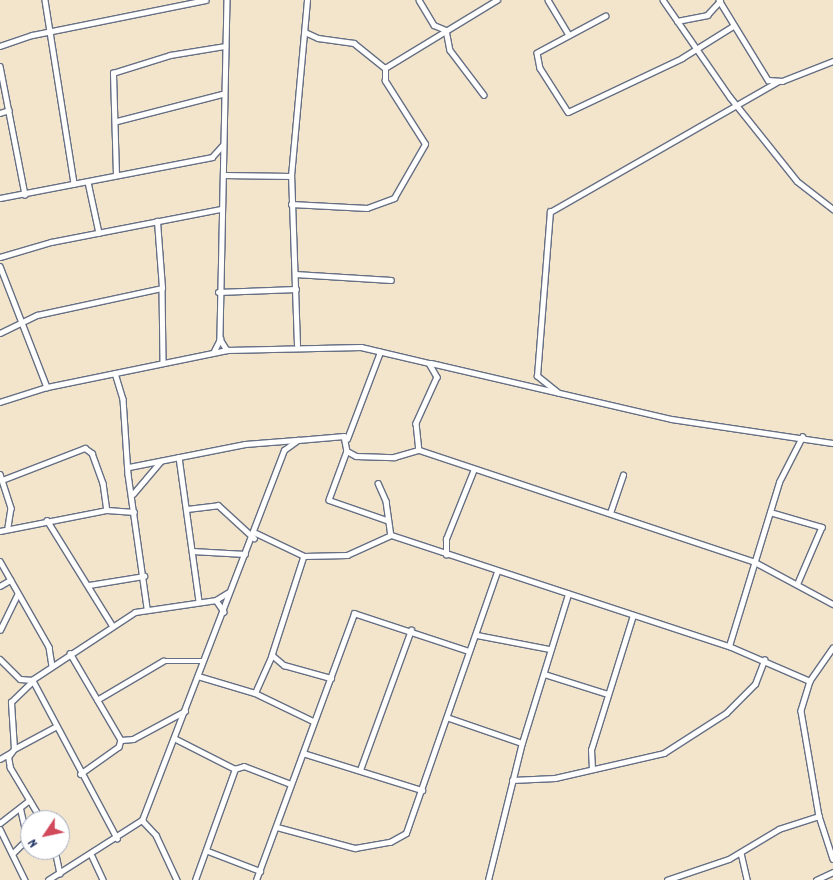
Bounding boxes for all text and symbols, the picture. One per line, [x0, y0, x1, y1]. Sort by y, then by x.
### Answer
north arrow [20, 810, 70, 860]
text: N [23, 834, 44, 851]

